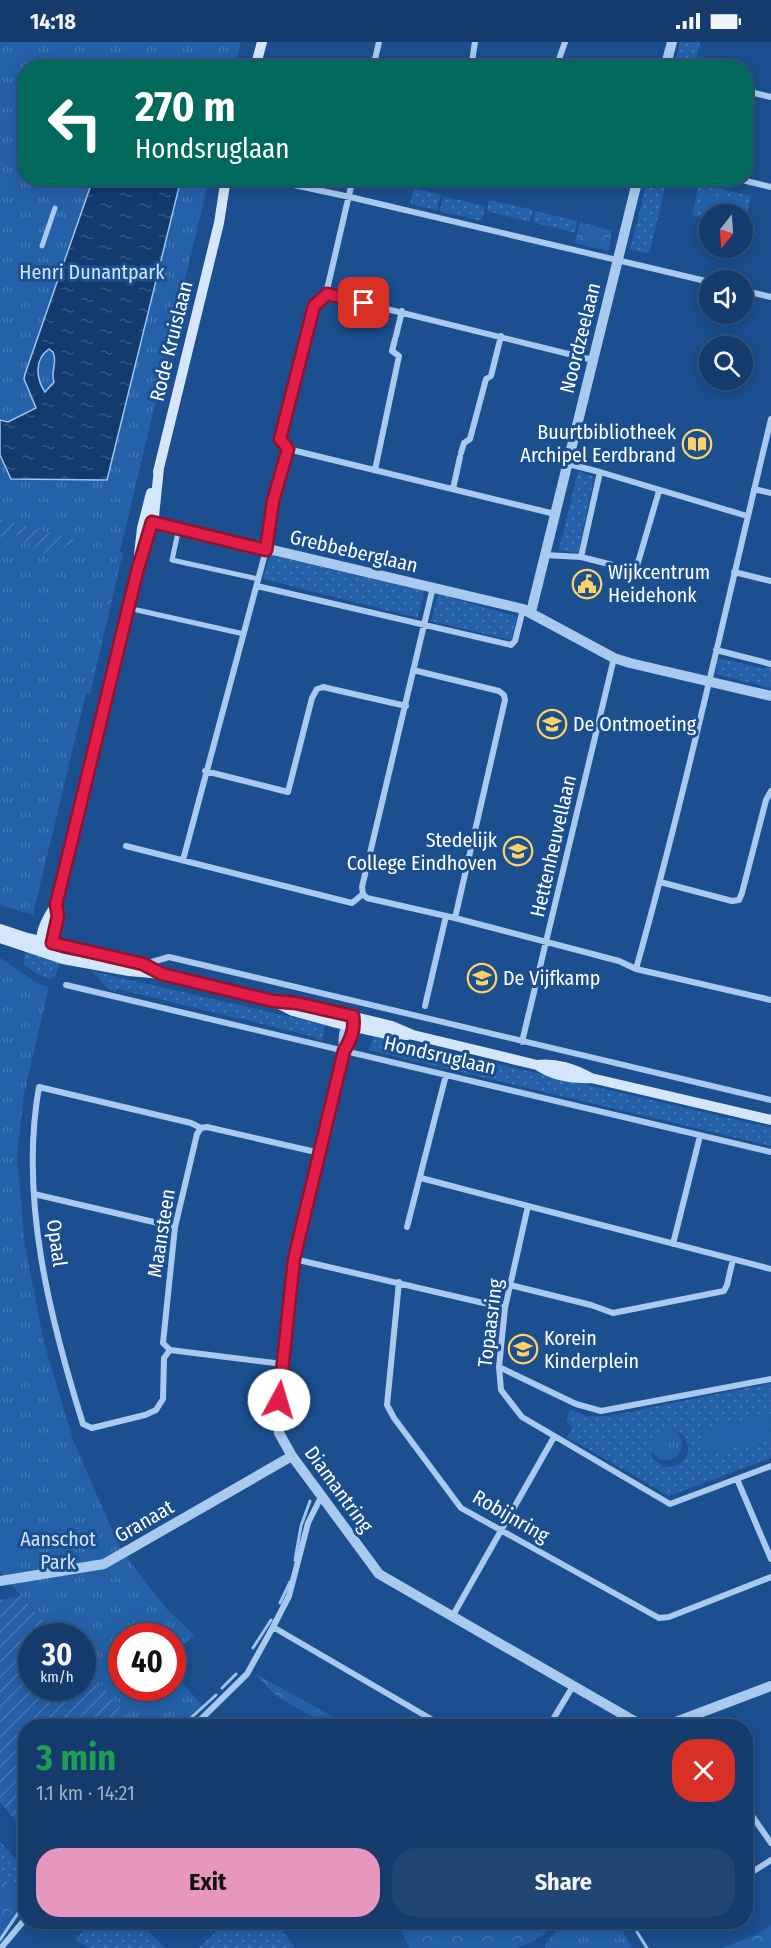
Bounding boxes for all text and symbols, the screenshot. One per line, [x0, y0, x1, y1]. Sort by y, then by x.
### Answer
text: 14:18 [30, 8, 76, 35]
text: 270 m [135, 82, 235, 132]
icon: left [36, 84, 114, 162]
text: Hondsruglaan [135, 133, 290, 165]
north arrow [699, 204, 753, 258]
map controls [699, 204, 753, 390]
park label: Henri Dunantpark [19, 260, 165, 284]
button: sound [699, 270, 753, 324]
pin [338, 277, 389, 328]
street label: Rode Kruislaan [144, 278, 198, 404]
street label: Noordzeelaan [555, 280, 605, 396]
icon: arrive [347, 286, 380, 319]
button: search [699, 336, 753, 390]
place label: Buurtbibliotheek Archipel Eerdbrand [520, 420, 677, 467]
library icon: Buurtbibliotheek Archipel Eerdbrand [681, 428, 713, 460]
street label: Grebbeberglaan [288, 525, 420, 577]
place label: Wijkcentrum Heidehonk [608, 560, 710, 607]
public building icon: Wijkcentrum Heidehonk [571, 568, 603, 600]
school or university icon: De Ontmoeting [536, 708, 568, 740]
place label: De Ontmoeting [573, 712, 697, 736]
street label: Hettenheuvellaan [525, 773, 581, 919]
place label: Stedelijk College Eindhoven [347, 828, 498, 875]
school or university icon: Stedelijk College Eindhoven [502, 835, 534, 867]
school or university icon: De Vijfkamp [466, 962, 498, 994]
place label: De Vijfkamp [503, 966, 600, 990]
street label: Hondsruglaan [382, 1030, 498, 1080]
street label: Maansteen [142, 1187, 180, 1279]
street label: Opaal [42, 1218, 72, 1268]
street label: Topaasring [473, 1277, 507, 1369]
place label: Korein Kinderplein [544, 1326, 639, 1373]
school or university icon: Korein Kinderplein [507, 1333, 539, 1365]
position arrow [247, 1368, 311, 1432]
street label: Diamantring [300, 1441, 379, 1537]
street label: Robijnring [468, 1485, 554, 1548]
street label: Granaat [110, 1494, 178, 1547]
park label: Aanschot Park [20, 1527, 96, 1574]
speed limit sign: 40 [108, 1623, 186, 1701]
text: 30 [42, 1637, 72, 1673]
text: km/h [40, 1668, 74, 1686]
text: 3 min [36, 1736, 116, 1780]
button: close [672, 1739, 735, 1802]
text: 1.1 km · 14:21 [36, 1781, 135, 1805]
button: Exit [36, 1848, 380, 1917]
button: Share [392, 1848, 735, 1917]

